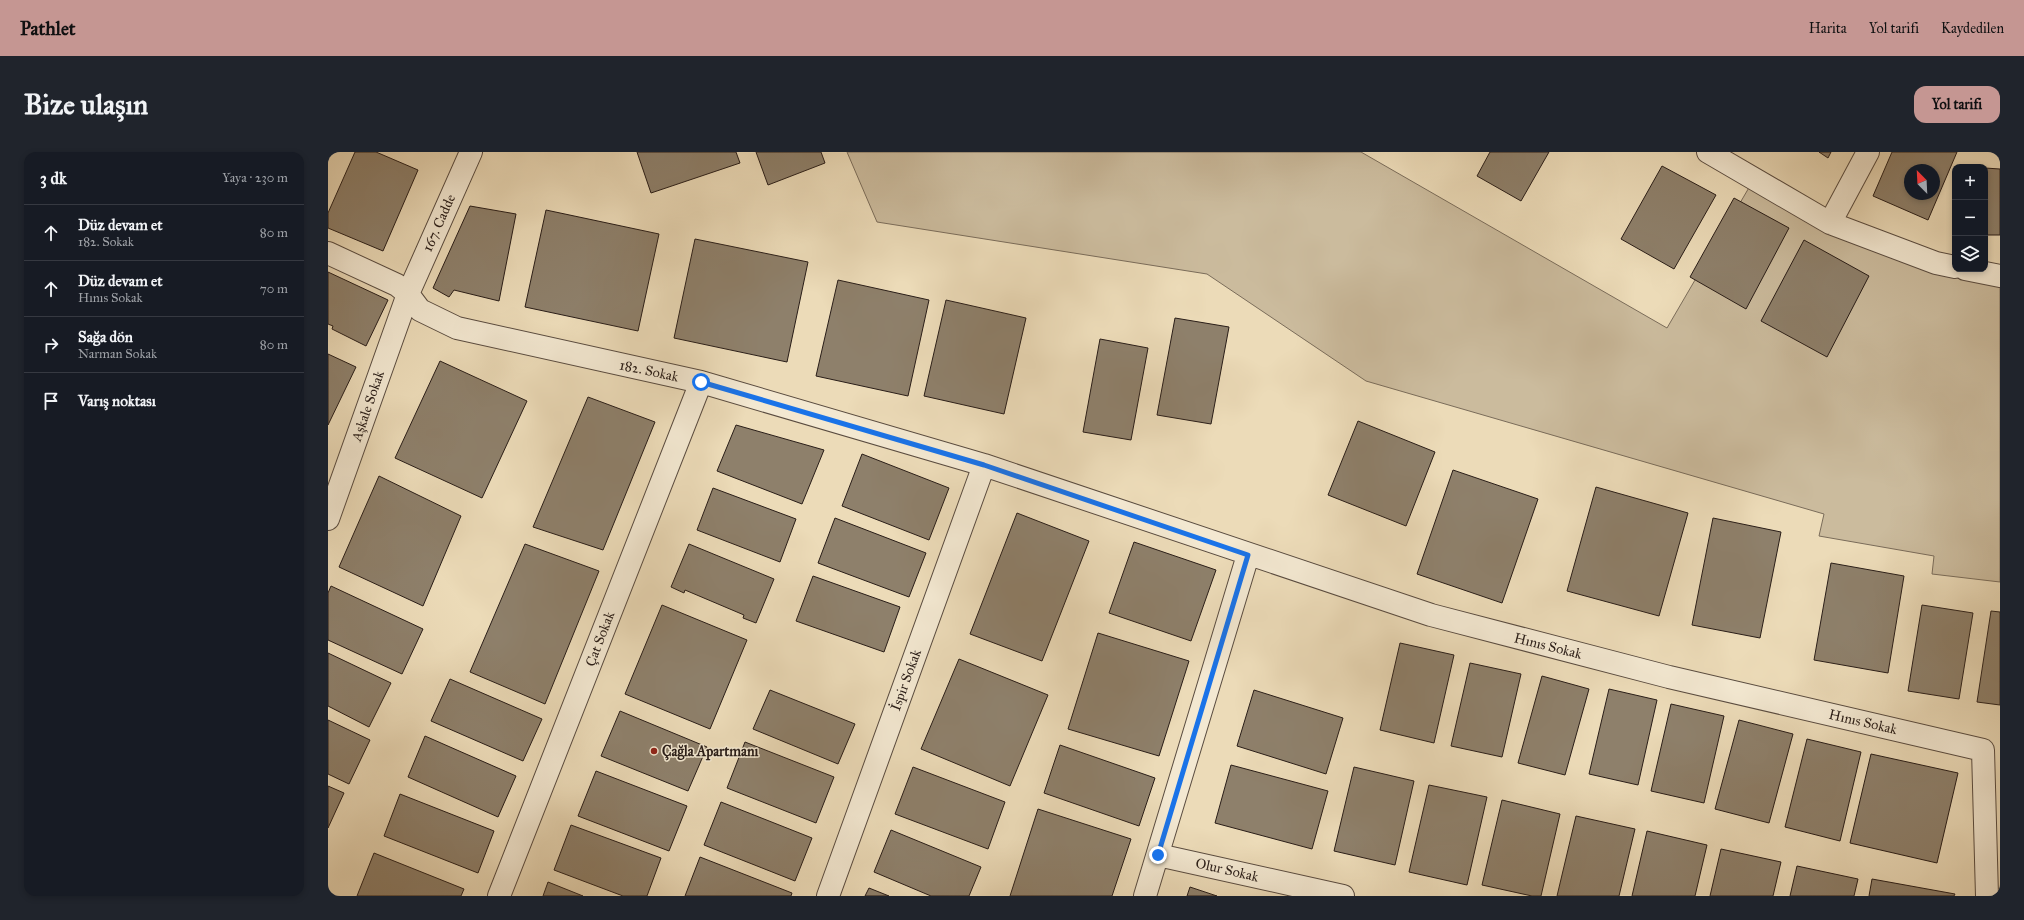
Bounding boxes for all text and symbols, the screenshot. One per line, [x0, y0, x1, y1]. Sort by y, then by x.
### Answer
text: Pathlet [20, 17, 76, 40]
text: Harita [1809, 20, 1847, 37]
text: Yol tarifi [1869, 20, 1919, 37]
text: Kaydedilen [1941, 20, 2004, 37]
button: Yol tarifi [1914, 86, 2000, 123]
text: Bize ulaşın [24, 87, 148, 122]
north arrow [1904, 164, 1940, 200]
map controls [1952, 164, 1988, 272]
button: + [1952, 164, 1988, 200]
text: 3 dk [40, 168, 67, 189]
text: Yaya · 230 m [222, 170, 288, 186]
street label: 167. Cadde [419, 191, 459, 254]
button: − [1952, 200, 1988, 236]
text: Düz devam et [78, 216, 163, 234]
icon: ahead [40, 222, 62, 244]
text: 80 m [260, 225, 288, 241]
text: 182. Sokak [78, 234, 134, 250]
button: layers [1952, 236, 1988, 272]
text: Düz devam et [78, 272, 163, 290]
icon: ahead [40, 278, 62, 300]
text: 70 m [260, 281, 288, 297]
text: Hınıs Sokak [78, 290, 143, 306]
text: Sağa dön [78, 328, 133, 346]
icon: right [40, 334, 62, 356]
text: 80 m [260, 337, 288, 353]
text: Narman Sokak [78, 346, 157, 362]
street label: 182. Sokak [618, 356, 681, 386]
street label: Aşkale Sokak [348, 368, 388, 445]
route start [692, 373, 710, 391]
icon: arrive [40, 390, 62, 412]
text: Varış noktası [78, 392, 156, 410]
street label: Çat Sokak [582, 609, 618, 669]
street label: Hınıs Sokak [1512, 629, 1584, 663]
street label: İspir Sokak [886, 646, 925, 713]
street label: Hınıs Sokak [1827, 706, 1899, 738]
place label: Çağla Apartmanı [662, 743, 759, 761]
marker: Çağla Apartmanı [649, 746, 659, 756]
route end [1149, 846, 1167, 864]
street label: Olur Sokak [1194, 855, 1261, 886]

